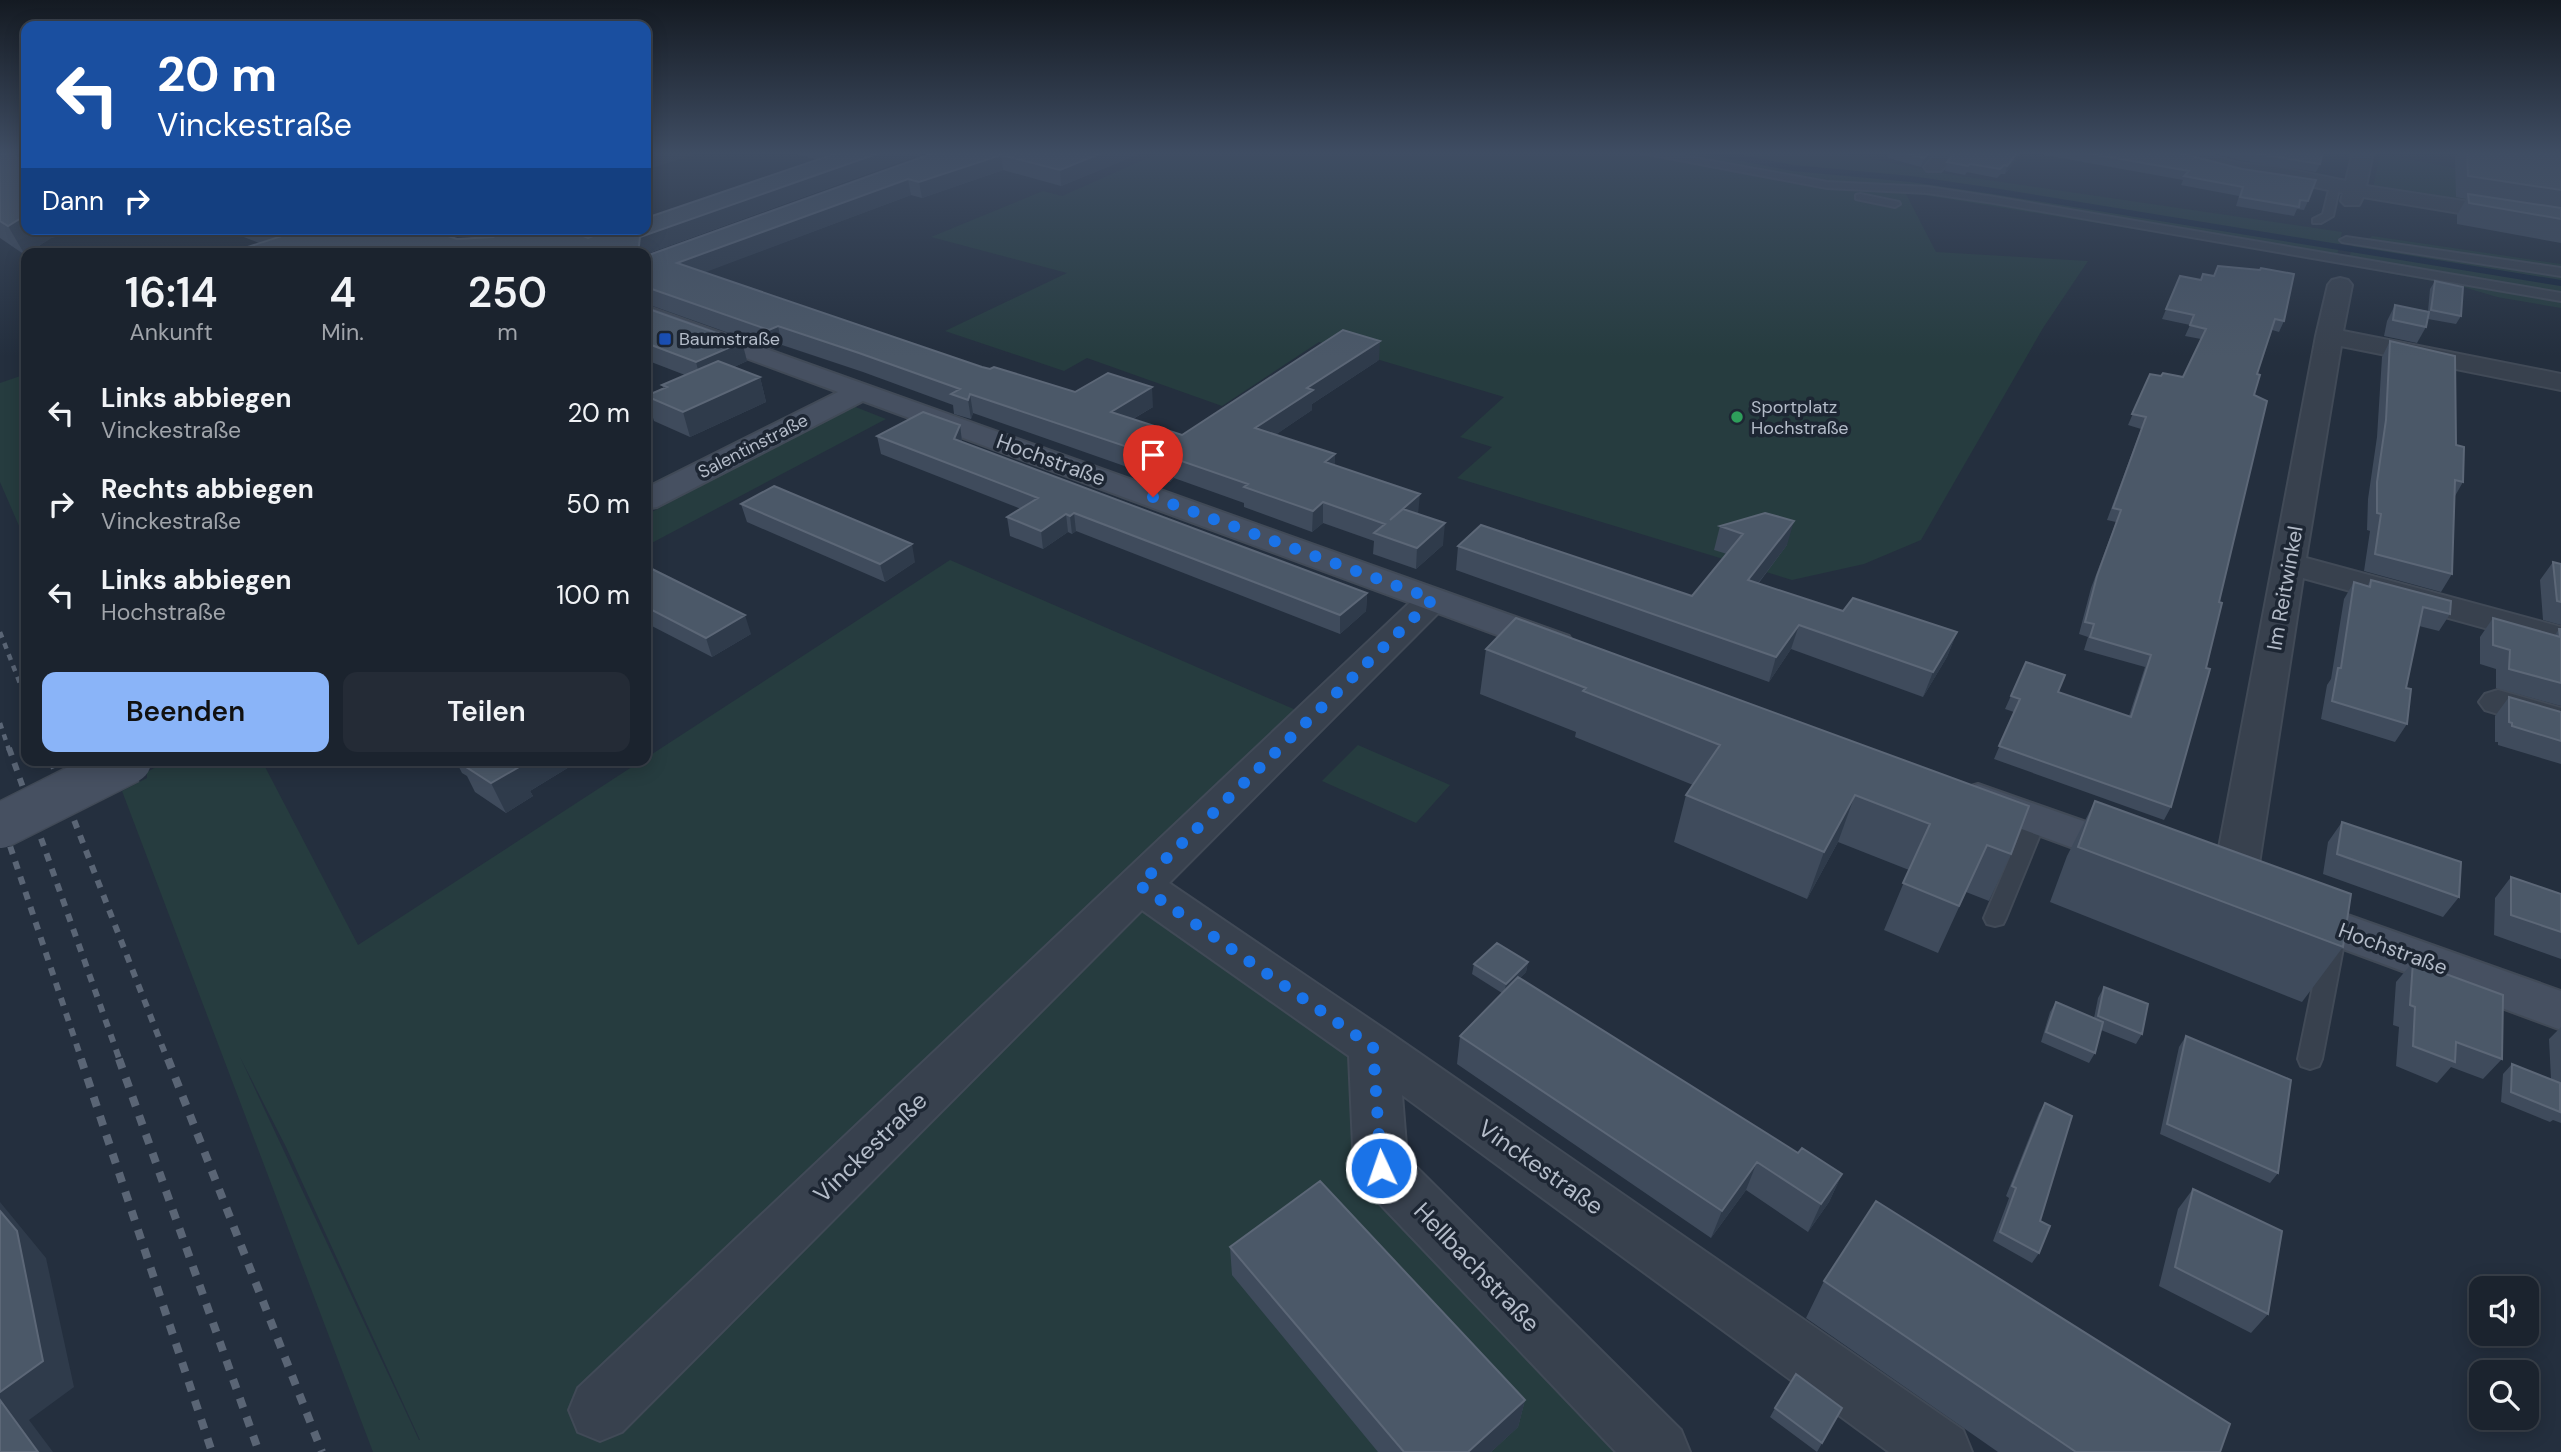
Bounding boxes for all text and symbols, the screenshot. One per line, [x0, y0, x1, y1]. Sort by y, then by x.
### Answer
text: 20 m [157, 42, 277, 106]
icon: left [42, 49, 133, 140]
text: Vinckestraße [157, 104, 352, 146]
icon: right [118, 182, 156, 220]
text: Dann [42, 184, 104, 218]
text: 16:14 [125, 265, 217, 320]
text: 4 [329, 265, 356, 320]
text: 250 [468, 265, 547, 320]
text: Ankunft [129, 317, 213, 347]
text: Min. [321, 317, 364, 347]
text: m [497, 317, 518, 347]
place label: Baumstraße [679, 327, 780, 351]
marker: Baumstraße [657, 331, 673, 347]
text: Links abbiegen [101, 381, 291, 415]
icon: left [42, 394, 80, 432]
place label: Sportplatz Hochstraße [1751, 395, 1849, 440]
text: 20 m [567, 396, 630, 430]
street label: Salentinstraße [694, 408, 812, 484]
marker: Sportplatz Hochstraße [1729, 409, 1745, 425]
text: Vinckestraße [101, 415, 241, 445]
pin [1123, 425, 1183, 497]
street label: Hochstraße [993, 427, 1109, 493]
icon: arrive [1134, 436, 1172, 474]
text: Rechts abbiegen [101, 472, 314, 506]
icon: right [42, 485, 80, 523]
text: 50 m [566, 487, 630, 521]
text: Vinckestraße [101, 506, 241, 536]
street label: Im Reitwinkel [2260, 524, 2310, 652]
text: Links abbiegen [101, 563, 291, 597]
icon: left [42, 576, 80, 614]
text: 100 m [556, 578, 630, 612]
text: Hochstraße [101, 597, 226, 627]
button: Beenden [42, 672, 329, 752]
button: Teilen [343, 672, 630, 752]
street label: Hochstraße [2335, 916, 2451, 982]
street label: Vinckestraße [807, 1085, 933, 1209]
street label: Vinckestraße [1472, 1112, 1610, 1222]
position arrow [1344, 1131, 1418, 1205]
street label: Hellbachstraße [1407, 1196, 1547, 1338]
map controls [2469, 1276, 2539, 1430]
button: sound [2469, 1276, 2539, 1346]
button: search [2469, 1360, 2539, 1430]

